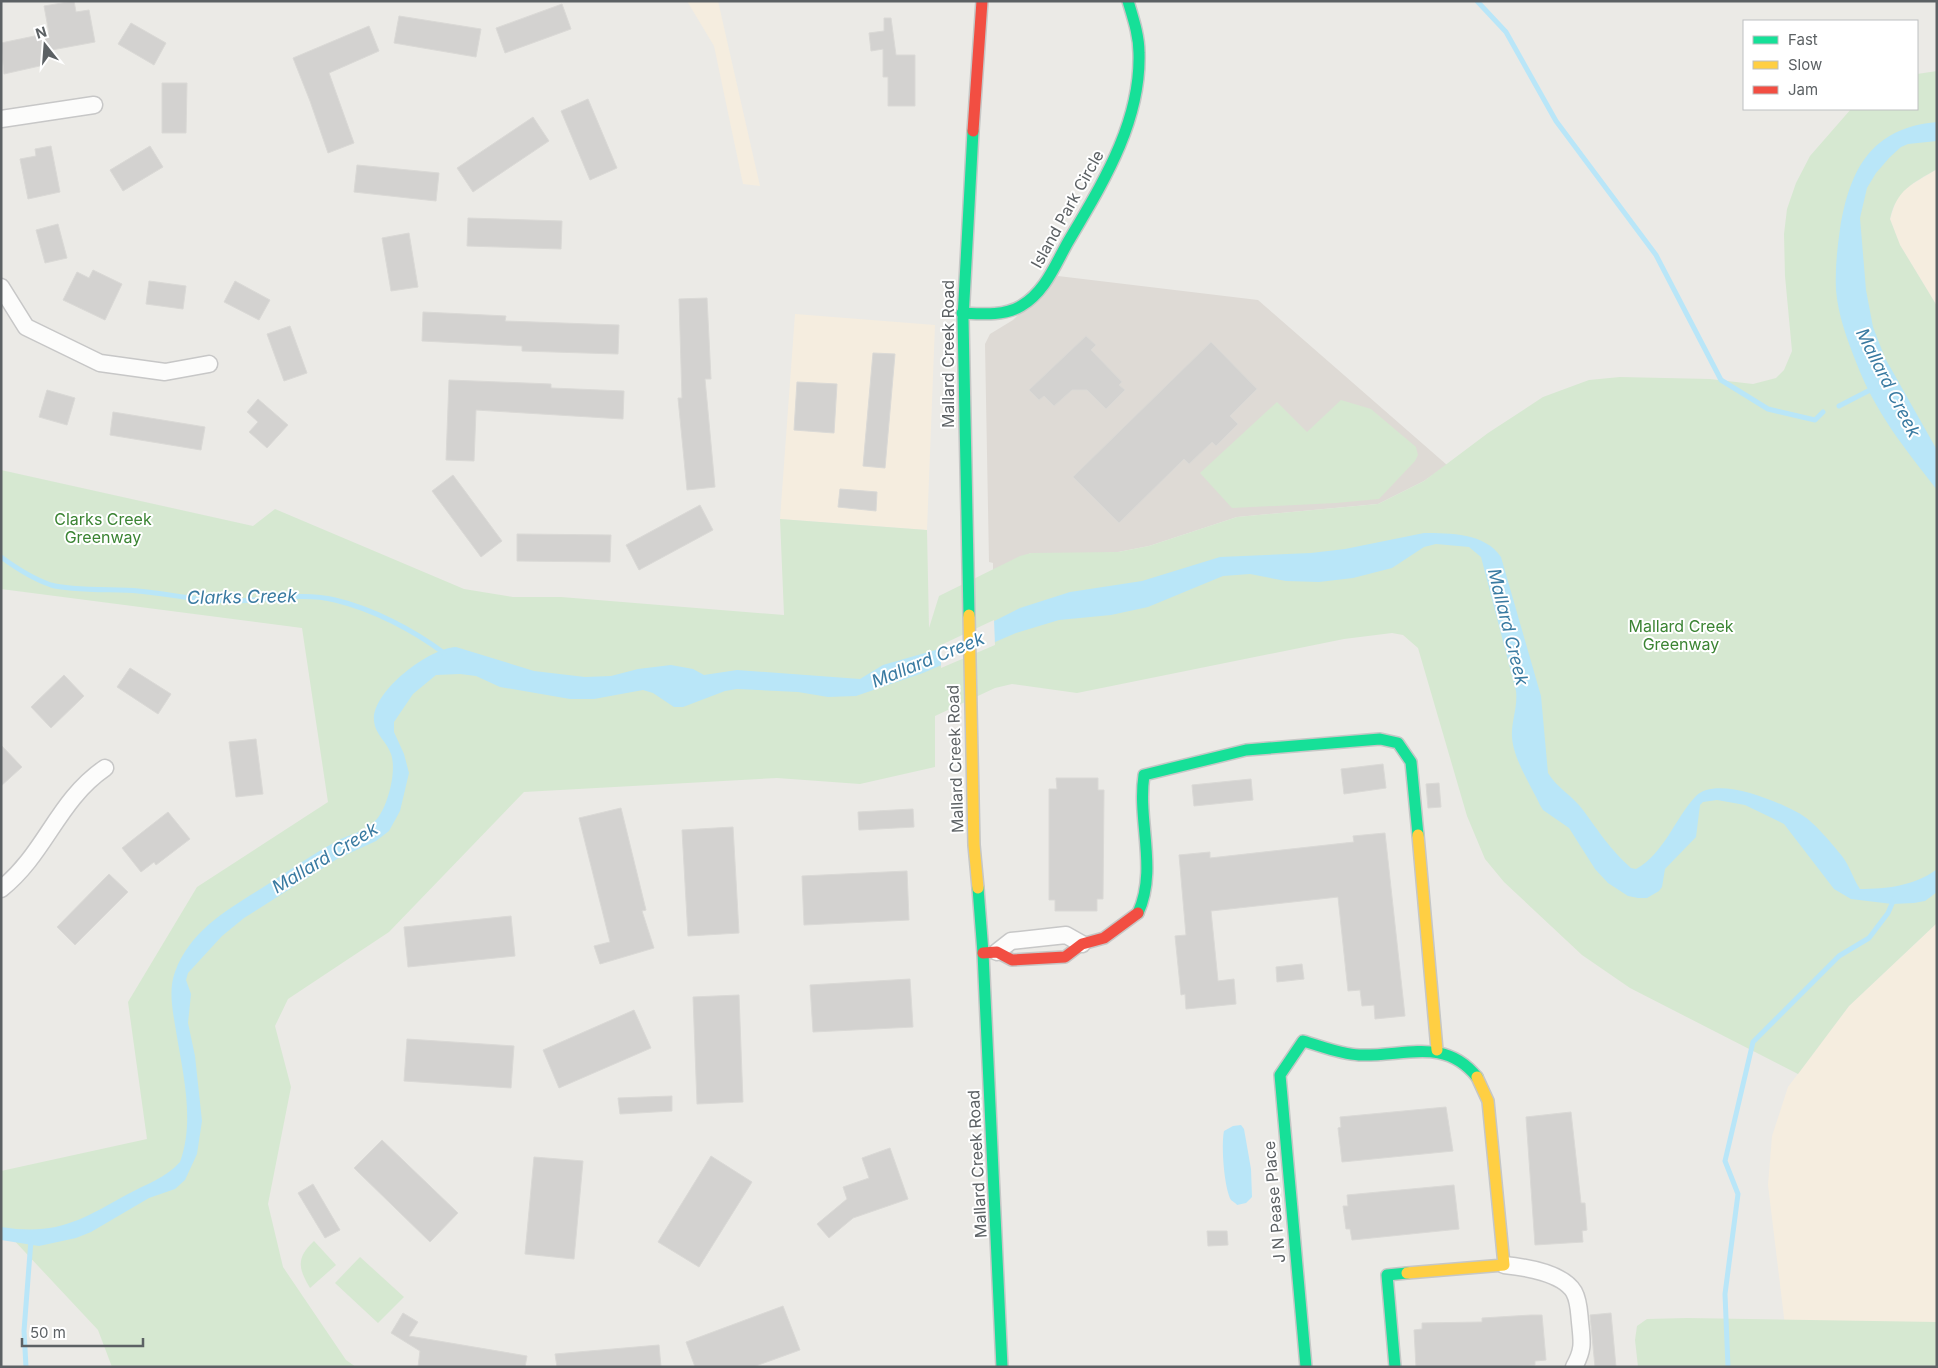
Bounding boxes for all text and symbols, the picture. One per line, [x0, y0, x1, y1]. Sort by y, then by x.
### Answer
north arrow [20, 20, 70, 70]
legend [1743, 20, 1918, 110]
text: N [33, 22, 49, 42]
text: Fast [1788, 30, 1818, 49]
text: Slow [1788, 55, 1822, 74]
text: Jam [1788, 80, 1818, 99]
street label: Island Park Circle [1026, 147, 1108, 271]
street label: Mallard Creek Road [938, 280, 958, 428]
water label: Mallard Creek [1852, 325, 1926, 442]
park label: Clarks Creek Greenway [54, 509, 152, 547]
water label: Mallard Creek [1484, 566, 1533, 689]
water label: Clarks Creek [187, 585, 298, 608]
park label: Mallard Creek Greenway [1628, 616, 1734, 654]
water label: Mallard Creek [868, 627, 988, 692]
street label: Mallard Creek Road [942, 685, 968, 833]
water label: Mallard Creek [268, 817, 382, 897]
street label: Mallard Creek Road [963, 1089, 991, 1239]
street label: J N Pease Place [1259, 1140, 1289, 1264]
scale bar [22, 1316, 144, 1348]
text: 50 m [30, 1323, 66, 1342]

